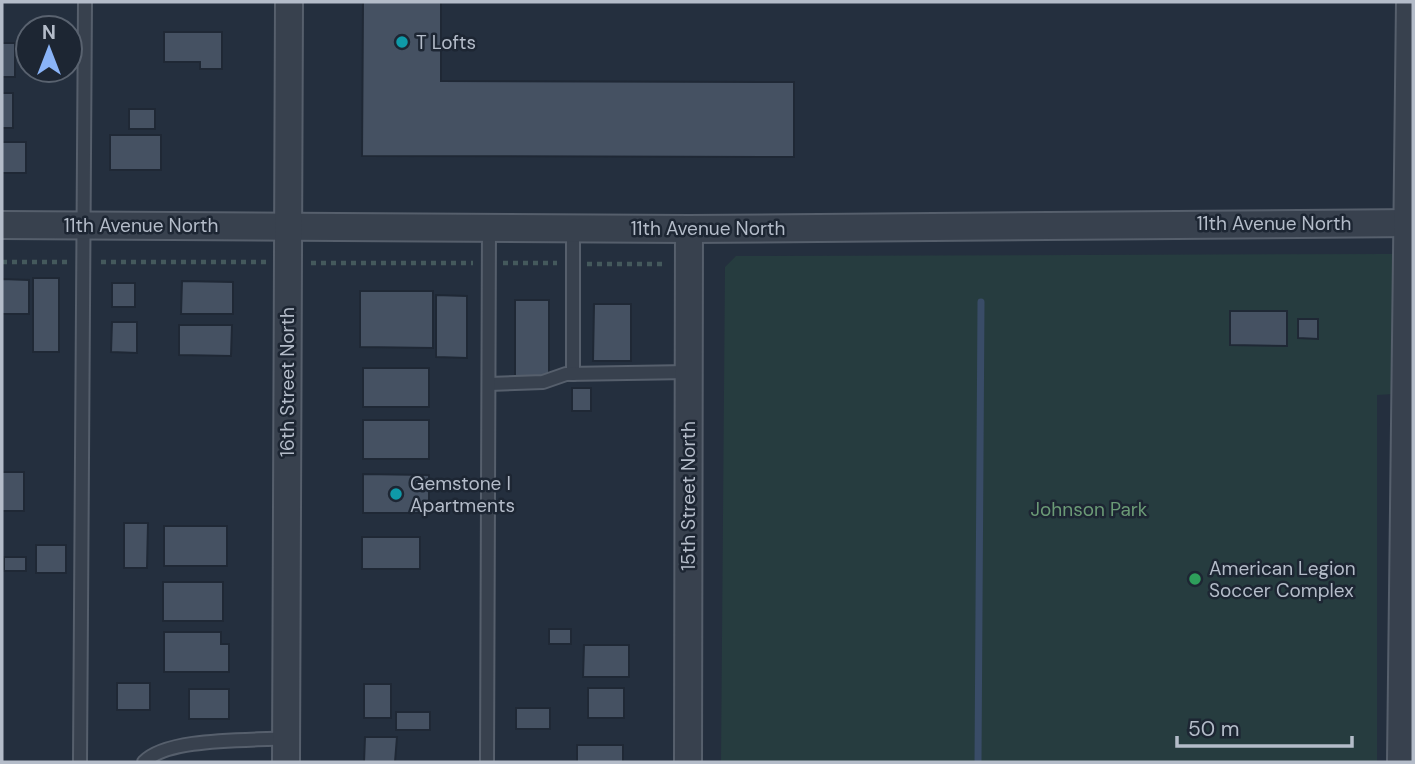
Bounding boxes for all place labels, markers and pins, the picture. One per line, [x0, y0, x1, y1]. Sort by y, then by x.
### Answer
place label: T Lofts [416, 30, 476, 55]
marker: T Lofts [394, 34, 410, 50]
place label: Gemstone I Apartments [410, 471, 515, 518]
marker: Gemstone I Apartments [388, 486, 404, 502]
place label: American Legion Soccer Complex [1209, 556, 1356, 603]
marker: American Legion Soccer Complex [1187, 571, 1203, 587]

